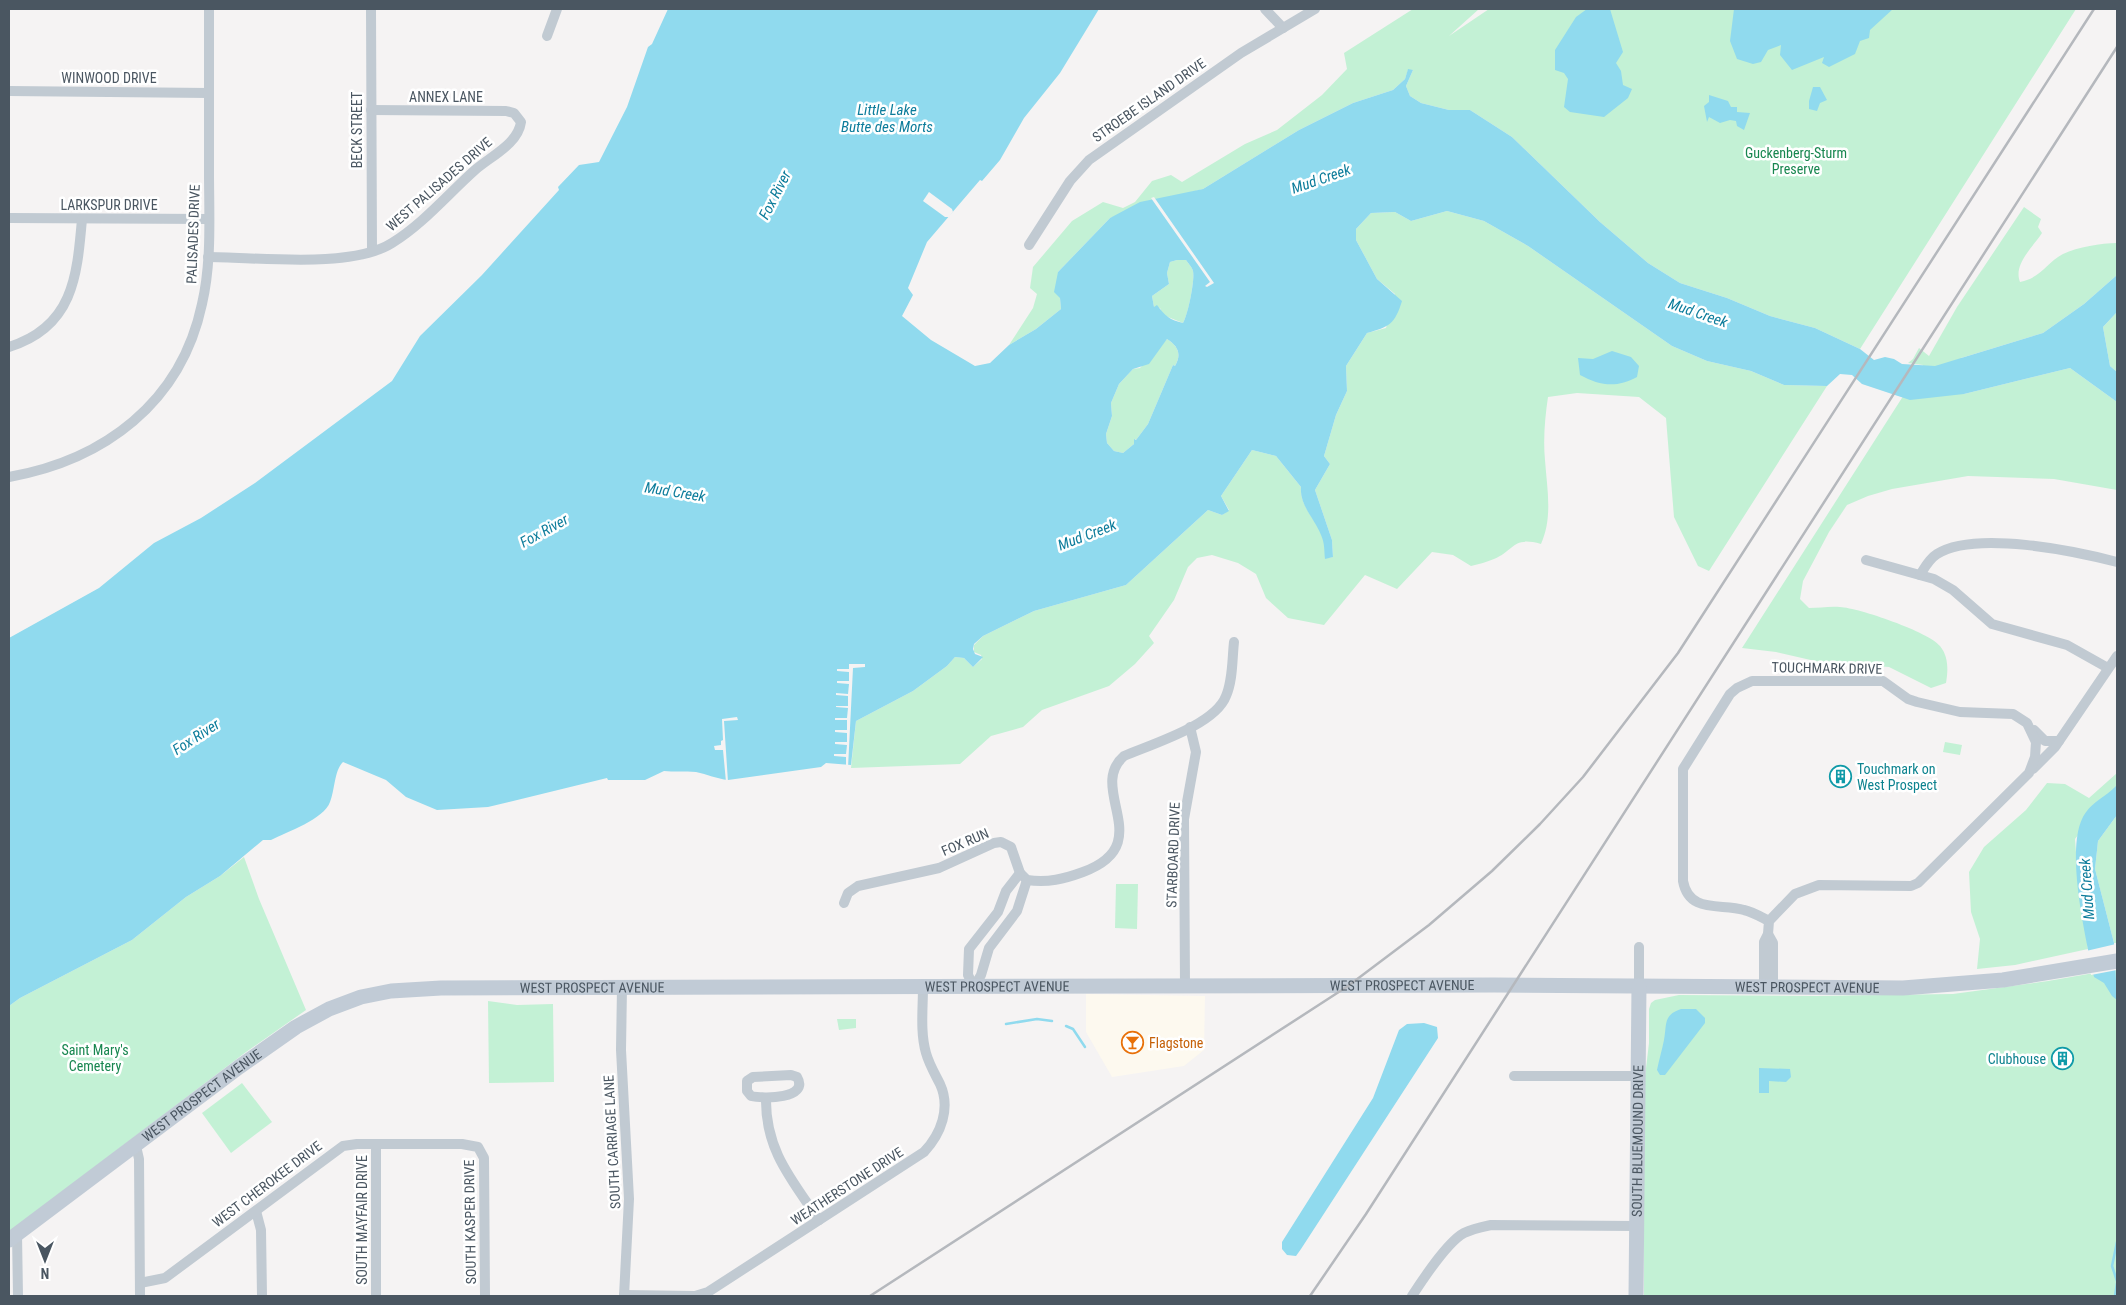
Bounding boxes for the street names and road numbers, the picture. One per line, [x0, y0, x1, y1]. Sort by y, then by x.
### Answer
street label: STROEBE ISLAND DRIVE [1089, 55, 1209, 145]
street label: WINWOOD DRIVE [61, 70, 157, 86]
street label: ANNEX LANE [409, 89, 483, 105]
street label: BECK STREET [349, 92, 365, 168]
street label: WEST PALISADES DRIVE [383, 134, 495, 234]
street label: PALISADES DRIVE [183, 184, 203, 284]
street label: LARKSPUR DRIVE [60, 197, 158, 213]
street label: TOUCHMARK DRIVE [1771, 659, 1883, 677]
street label: STARBOARD DRIVE [1163, 802, 1183, 908]
street label: FOX RUN [939, 825, 991, 859]
street label: WEST PROSPECT AVENUE [1330, 977, 1474, 993]
street label: WEST PROSPECT AVENUE [925, 978, 1069, 995]
street label: WEST PROSPECT AVENUE [520, 979, 664, 996]
street label: WEST PROSPECT AVENUE [1735, 979, 1879, 996]
street label: WEST PROSPECT AVENUE [139, 1046, 264, 1145]
street label: SOUTH BLUEMOUND DRIVE [1629, 1065, 1646, 1217]
street label: SOUTH CARRIAGE LANE [600, 1075, 623, 1209]
street label: WEST CHEROKEE DRIVE [209, 1138, 325, 1230]
street label: WEATHERSTONE DRIVE [788, 1144, 906, 1228]
street label: SOUTH MAYFAIR DRIVE [354, 1155, 370, 1285]
street label: SOUTH KASPER DRIVE [461, 1159, 479, 1285]

